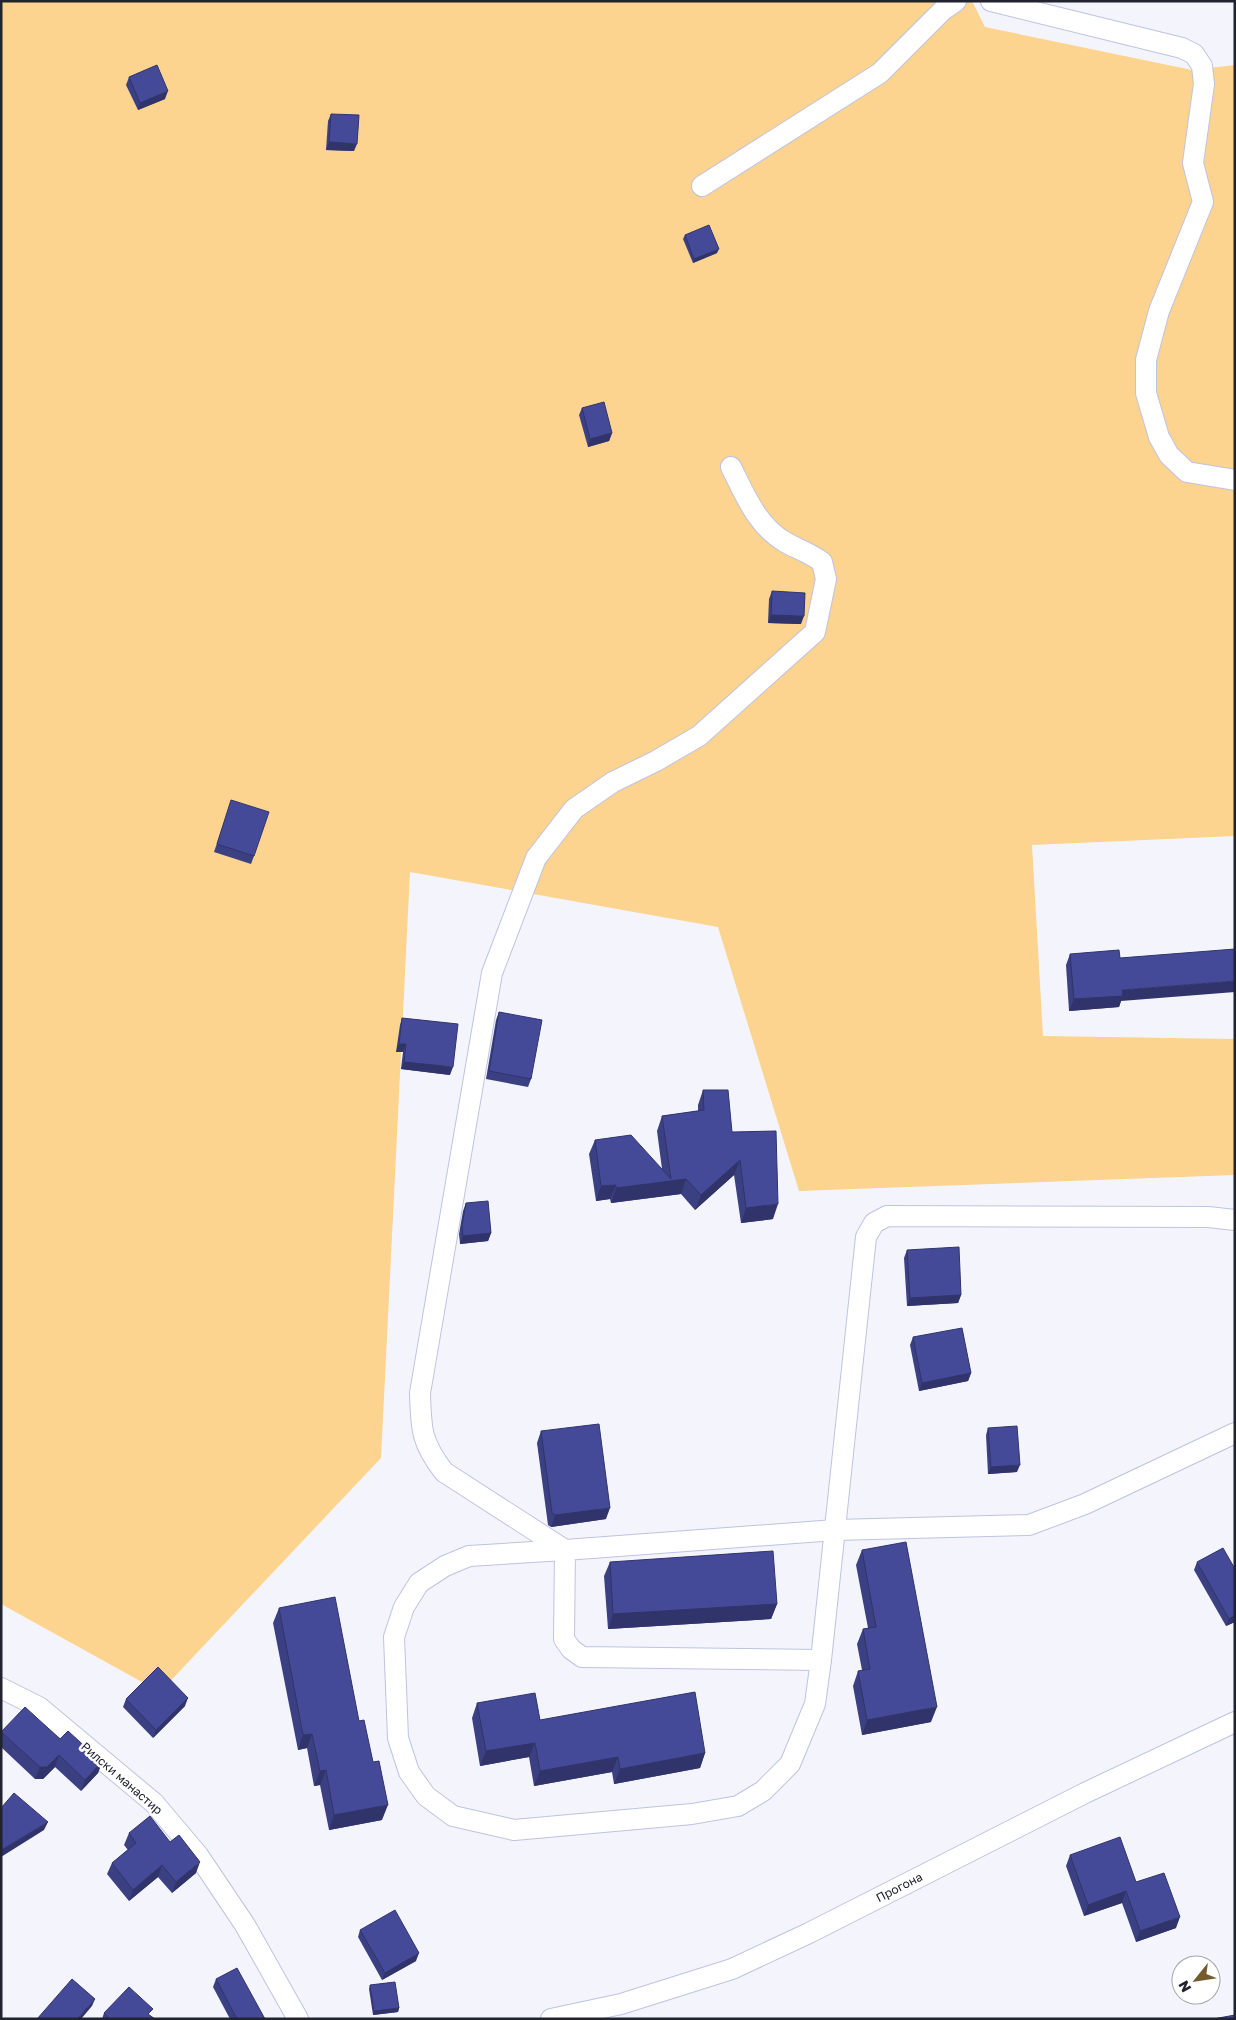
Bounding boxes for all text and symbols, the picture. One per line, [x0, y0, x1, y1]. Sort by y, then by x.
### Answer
street label: Рилски манастир [78, 1739, 166, 1817]
street label: Прогона [873, 1869, 925, 1905]
north arrow [1171, 1955, 1221, 2005]
text: N [1174, 1978, 1194, 1996]

